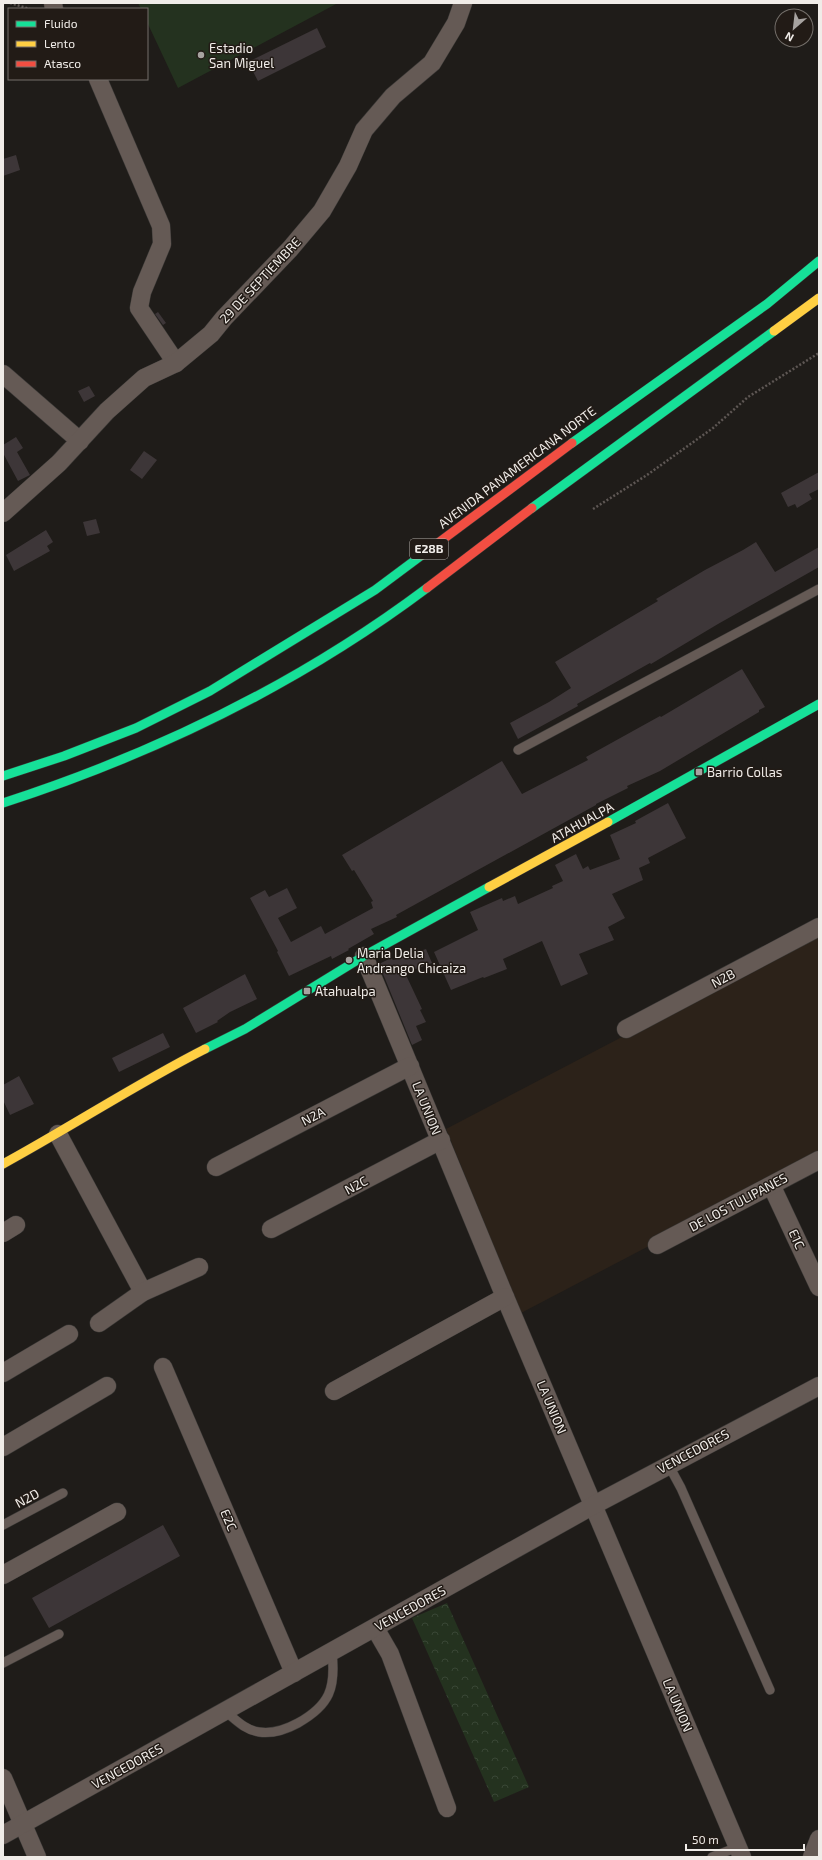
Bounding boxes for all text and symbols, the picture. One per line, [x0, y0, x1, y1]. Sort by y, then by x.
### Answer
legend [8, 8, 148, 80]
north arrow [774, 8, 814, 48]
text: Fluido [44, 16, 78, 30]
text: N [782, 30, 796, 45]
text: Lento [44, 36, 75, 50]
place label: Estadio San Miguel [209, 40, 274, 71]
marker: Estadio San Miguel [196, 50, 206, 60]
text: Atasco [44, 56, 81, 70]
street label: 29 DE SEPTIEMBRE [216, 234, 304, 326]
street label: AVENIDA PANAMERICANA NORTE [435, 402, 599, 532]
road number: E28B [410, 539, 448, 559]
place label: Barrio Collas [707, 764, 782, 780]
marker: Barrio Collas [694, 767, 704, 777]
street label: ATAHUALPA [548, 798, 616, 846]
place label: Maria Delia Andrango Chicaiza [357, 945, 466, 976]
marker: Maria Delia Andrango Chicaiza [344, 955, 354, 965]
street label: N2B [708, 965, 738, 991]
place label: Atahualpa [315, 983, 376, 999]
marker: Atahualpa [302, 986, 312, 996]
street label: LA UNION [409, 1079, 445, 1137]
street label: N2A [298, 1103, 328, 1129]
street label: DE LOS TULIPANES [686, 1169, 790, 1235]
street label: N2C [342, 1172, 370, 1198]
street label: E1C [786, 1227, 808, 1251]
street label: LA UNION [534, 1378, 570, 1436]
street label: VENCEDORES [654, 1425, 732, 1477]
street label: N2D [12, 1485, 42, 1511]
street label: E2C [217, 1507, 241, 1533]
street label: VENCEDORES [372, 1582, 448, 1634]
street label: LA UNION [660, 1676, 696, 1734]
street label: VENCEDORES [89, 1740, 165, 1792]
scale bar [686, 1826, 804, 1852]
text: 50 m [692, 1832, 719, 1846]

